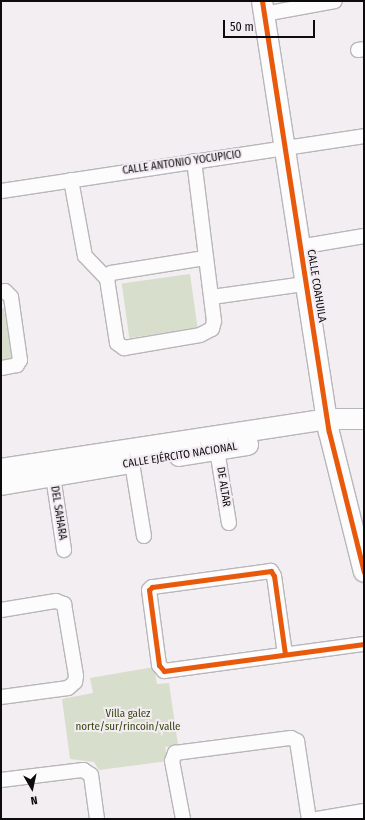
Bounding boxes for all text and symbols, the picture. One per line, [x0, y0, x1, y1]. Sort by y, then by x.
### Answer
scale bar [225, 12, 317, 38]
text: 50 m [230, 20, 254, 34]
street label: CALLE ANTONIO YOCUPICIO [122, 148, 242, 178]
street label: CALLE COAHUILA [304, 249, 328, 323]
street label: CALLE EJÉRCITO NACIONAL [122, 440, 238, 472]
street label: DE ALTAR [213, 466, 233, 508]
street label: DEL SAHARA [47, 485, 69, 541]
park label: Villa galez norte/sur/rincoin/valle [76, 708, 180, 734]
north arrow [12, 768, 52, 808]
text: N [30, 793, 38, 807]

